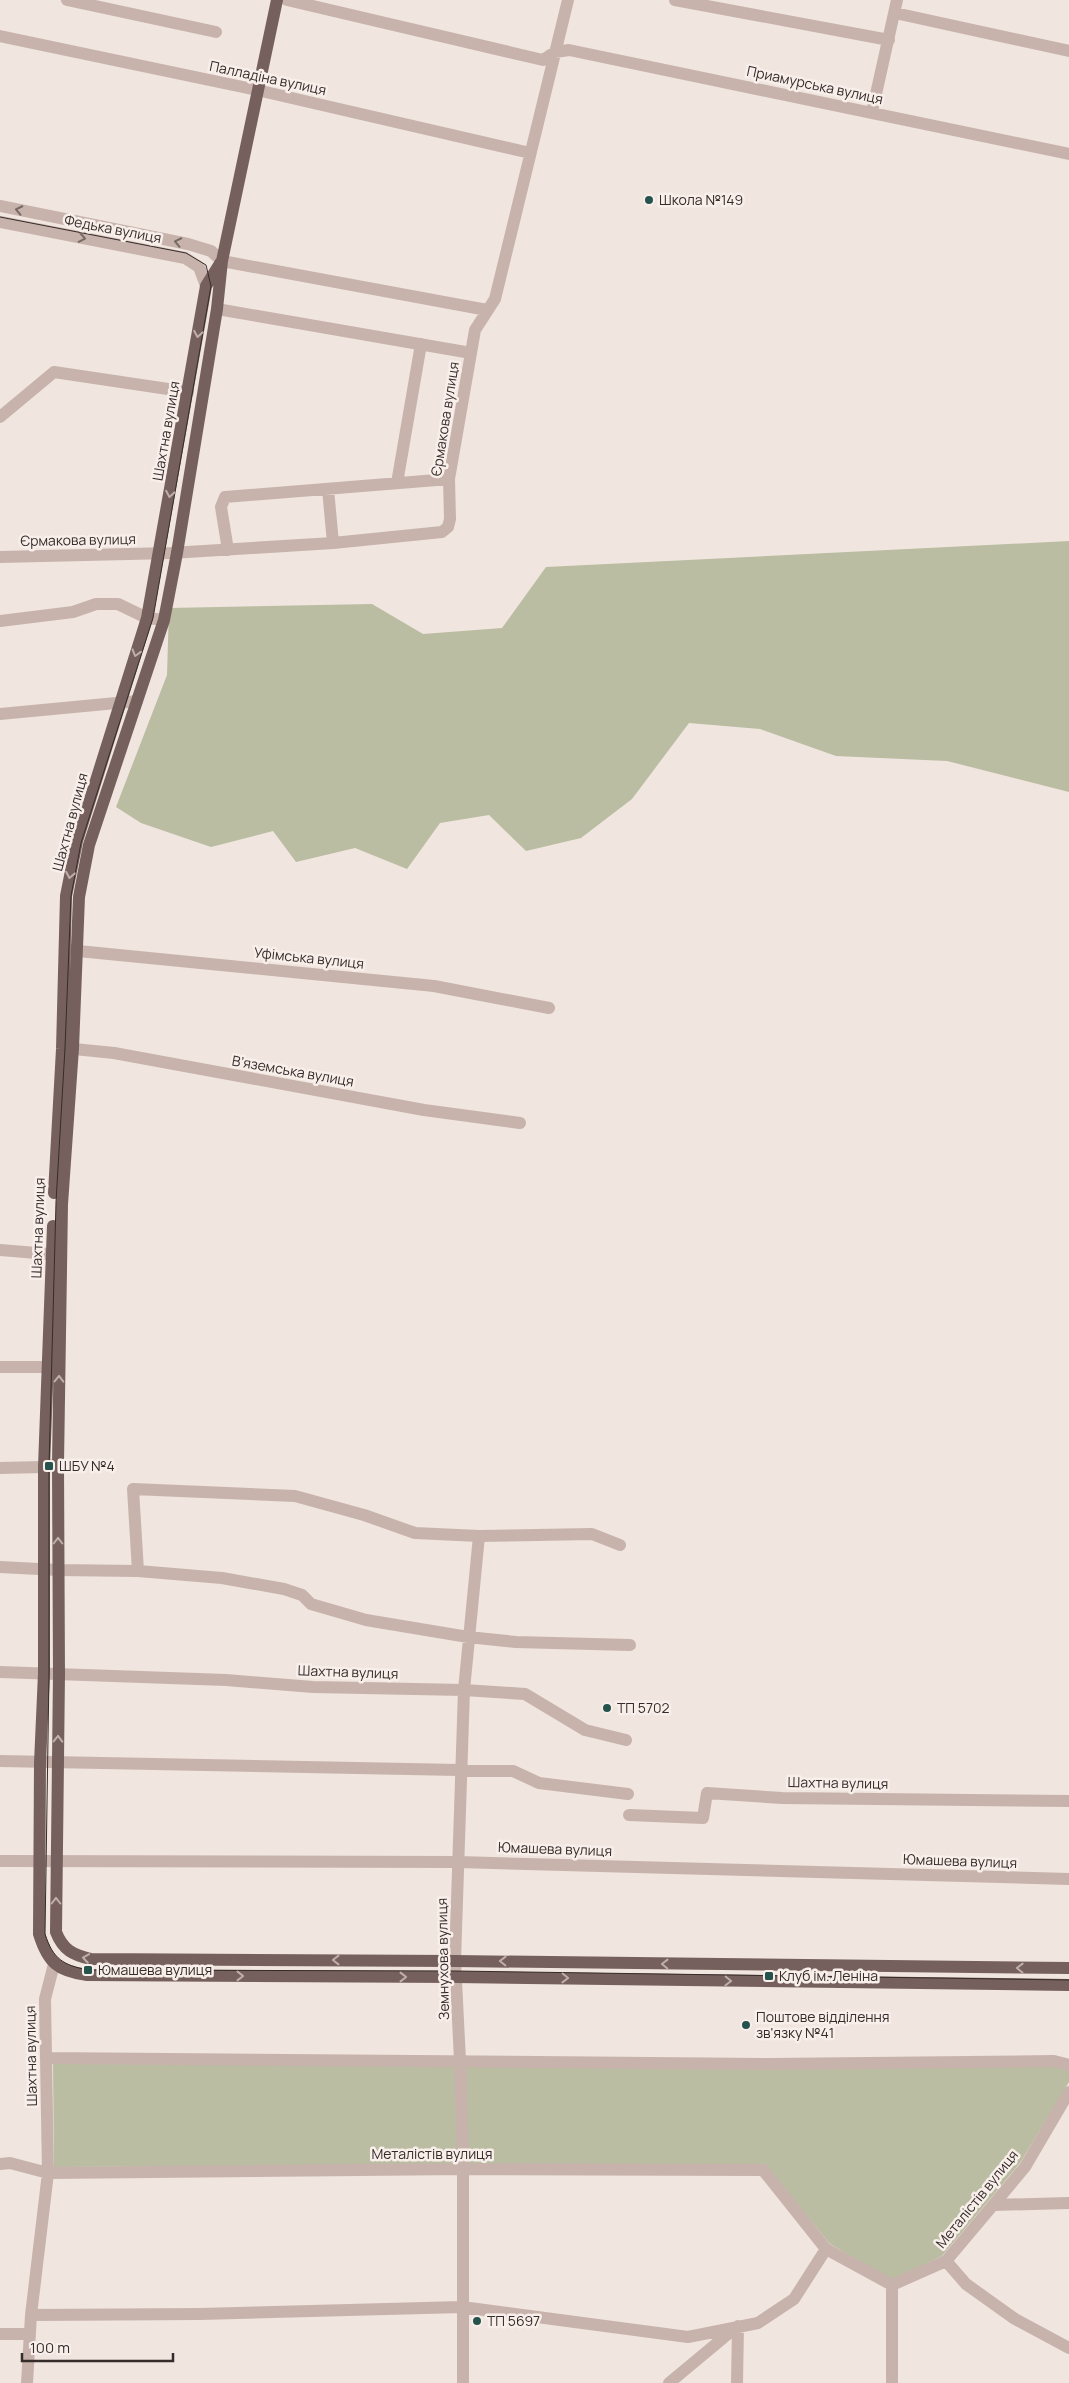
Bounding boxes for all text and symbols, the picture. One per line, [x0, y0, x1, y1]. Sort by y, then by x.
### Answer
street label: Палладіна вулиця [208, 56, 328, 99]
street label: Приамурська вулиця [745, 61, 885, 108]
place label: Школа №149 [659, 190, 743, 209]
marker: Школа №149 [643, 194, 655, 206]
one-way arrow [15, 205, 23, 215]
street label: Федька вулиця [63, 210, 163, 247]
one-way arrow [78, 232, 87, 242]
one-way arrow [174, 237, 183, 248]
one-way arrow [194, 329, 204, 338]
street label: Єрмакова вулиця [426, 360, 463, 478]
street label: Шахтна вулиця [147, 380, 184, 482]
one-way arrow [166, 489, 176, 498]
street label: Єрмакова вулиця [20, 529, 136, 550]
one-way arrow [132, 648, 142, 656]
street label: Шахтна вулиця [47, 771, 92, 873]
one-way arrow [66, 871, 76, 880]
street label: Уфімська вулиця [253, 942, 365, 973]
street label: В’яземська вулиця [231, 1050, 356, 1091]
street label: Шахтна вулиця [26, 1177, 49, 1279]
one-way arrow [54, 1375, 64, 1382]
place label: ШБУ №4 [59, 1456, 115, 1475]
marker: ШБУ №4 [43, 1460, 55, 1472]
one-way arrow [53, 1537, 63, 1545]
street label: Шахтна вулиця [297, 1660, 399, 1683]
place label: ТП 5702 [617, 1698, 669, 1717]
marker: ТП 5702 [601, 1702, 613, 1714]
one-way arrow [53, 1734, 63, 1742]
street label: Шахтна вулиця [787, 1772, 889, 1793]
street label: Юмашева вулиця [498, 1837, 612, 1860]
street label: Юмашева вулиця [903, 1849, 1017, 1872]
one-way arrow [51, 1897, 61, 1904]
street label: Земнухова вулиця [432, 1898, 453, 2020]
one-way arrow [82, 1953, 91, 1963]
one-way arrow [332, 1955, 340, 1965]
one-way arrow [499, 1956, 506, 1966]
one-way arrow [661, 1958, 669, 1969]
place label: Юмашева вулиця [98, 1960, 212, 1979]
one-way arrow [1016, 1963, 1024, 1973]
marker: Юмашева вулиця [82, 1964, 94, 1976]
place label: Клуб ім. Леніна [779, 1966, 878, 1985]
marker: Клуб ім. Леніна [763, 1970, 775, 1982]
one-way arrow [236, 1971, 244, 1981]
one-way arrow [399, 1972, 407, 1982]
one-way arrow [562, 1973, 569, 1983]
one-way arrow [724, 1975, 732, 1986]
street label: Шахтна вулиця [20, 2005, 41, 2107]
place label: Поштове відділення зв'язку №41 [756, 2007, 890, 2042]
marker: Поштове відділення зв'язку №41 [740, 2019, 752, 2031]
street label: Металістів вулиця [372, 2144, 493, 2163]
street label: Металістів вулиця [931, 2146, 1022, 2252]
place label: ТП 5697 [487, 2311, 540, 2330]
marker: ТП 5697 [471, 2315, 483, 2327]
scale bar [22, 2330, 174, 2362]
text: 100 m [30, 2337, 70, 2358]

